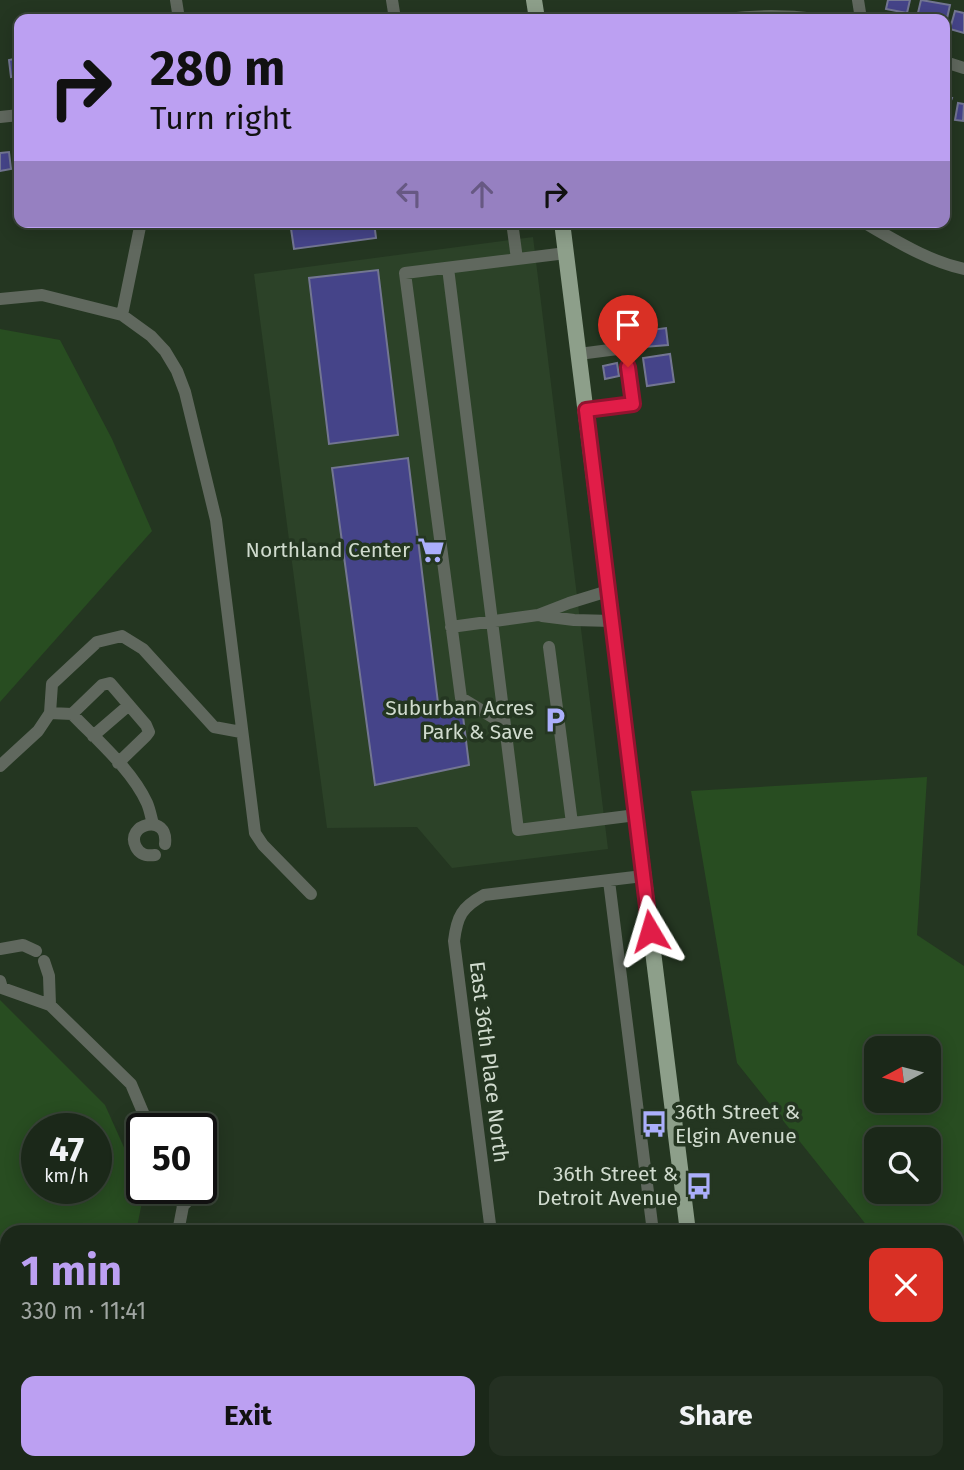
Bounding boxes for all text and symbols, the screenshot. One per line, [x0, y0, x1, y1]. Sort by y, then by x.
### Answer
text: 280 m [150, 39, 286, 98]
icon: right [35, 42, 126, 133]
text: Turn right [150, 99, 292, 137]
icon: left [390, 175, 428, 213]
icon: ahead [463, 175, 501, 213]
icon: right [536, 175, 574, 213]
pin [598, 295, 658, 367]
icon: arrive [609, 306, 647, 344]
supermarket icon: Northland Center [416, 535, 446, 565]
place label: Northland Center [246, 537, 410, 563]
place label: Suburban Acres Park & Save [385, 695, 534, 745]
parking icon: Suburban Acres Park & Save [540, 705, 570, 735]
position arrow [613, 894, 687, 968]
street label: East 36th Place North [464, 960, 514, 1164]
north arrow [864, 1036, 942, 1113]
map controls [864, 1036, 941, 1204]
place label: 36th Street & Elgin Avenue [675, 1099, 800, 1149]
bus stop icon: 36th Street & Elgin Avenue [639, 1109, 669, 1139]
speed limit sign: 50 [126, 1113, 217, 1204]
button: search [864, 1127, 941, 1204]
text: 47 [49, 1128, 84, 1170]
place label: 36th Street & Detroit Avenue [537, 1161, 678, 1211]
text: km/h [44, 1165, 89, 1187]
bus stop icon: 36th Street & Detroit Avenue [684, 1171, 714, 1201]
text: 1 min [21, 1246, 122, 1296]
button: close [869, 1248, 943, 1322]
text: 330 m · 11:41 [21, 1297, 146, 1325]
button: Exit [21, 1376, 475, 1456]
button: Share [489, 1376, 943, 1456]

